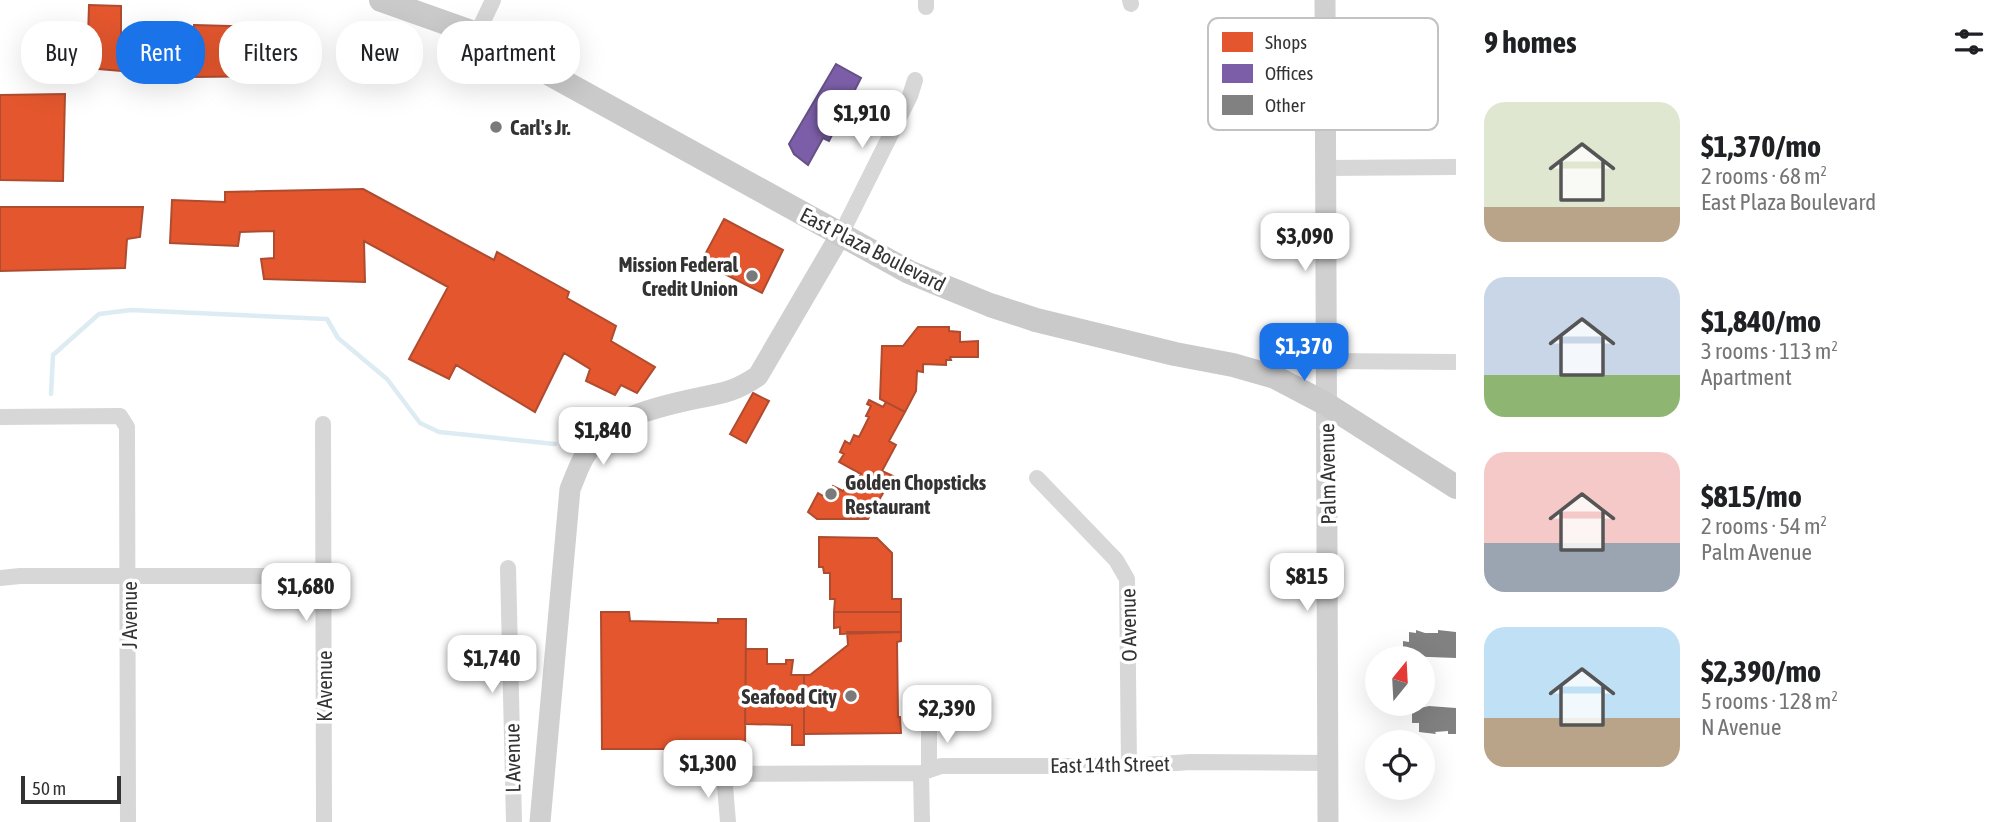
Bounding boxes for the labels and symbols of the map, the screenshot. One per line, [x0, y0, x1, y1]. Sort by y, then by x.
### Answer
legend [1208, 18, 1438, 130]
text: Shops [1265, 31, 1307, 53]
text: Offices [1265, 62, 1313, 84]
pin: $1,910 [805, 90, 919, 150]
text: Other [1265, 94, 1305, 116]
place label: Carl's Jr. [510, 115, 571, 139]
marker: Carl's Jr. [488, 119, 504, 135]
street label: East Plaza Boulevard [796, 202, 950, 296]
pin: $3,090 [1248, 214, 1362, 273]
place label: Mission Federal Credit Union [618, 252, 738, 300]
marker: Mission Federal Credit Union [744, 268, 760, 284]
pin: $1,370 [1247, 324, 1361, 383]
pin: $1,840 [546, 407, 660, 467]
street label: Palm Avenue [1314, 423, 1340, 525]
place label: Golden Chopsticks Restaurant [845, 470, 987, 518]
marker: Golden Chopsticks Restaurant [823, 486, 839, 502]
pin: $815 [1266, 554, 1348, 613]
pin: $1,680 [249, 564, 363, 623]
street label: J Avenue [117, 581, 141, 649]
street label: O Avenue [1115, 588, 1141, 662]
pin: $1,740 [435, 636, 549, 695]
north arrow [1365, 646, 1435, 716]
street label: K Avenue [312, 650, 336, 722]
place label: Seafood City [742, 684, 837, 708]
pin: $2,390 [890, 686, 1004, 745]
marker: Seafood City [843, 688, 859, 704]
street label: L Avenue [499, 723, 525, 793]
pin: $1,300 [651, 740, 765, 800]
street label: East 14th Street [1050, 751, 1170, 777]
scale bar [21, 773, 121, 805]

